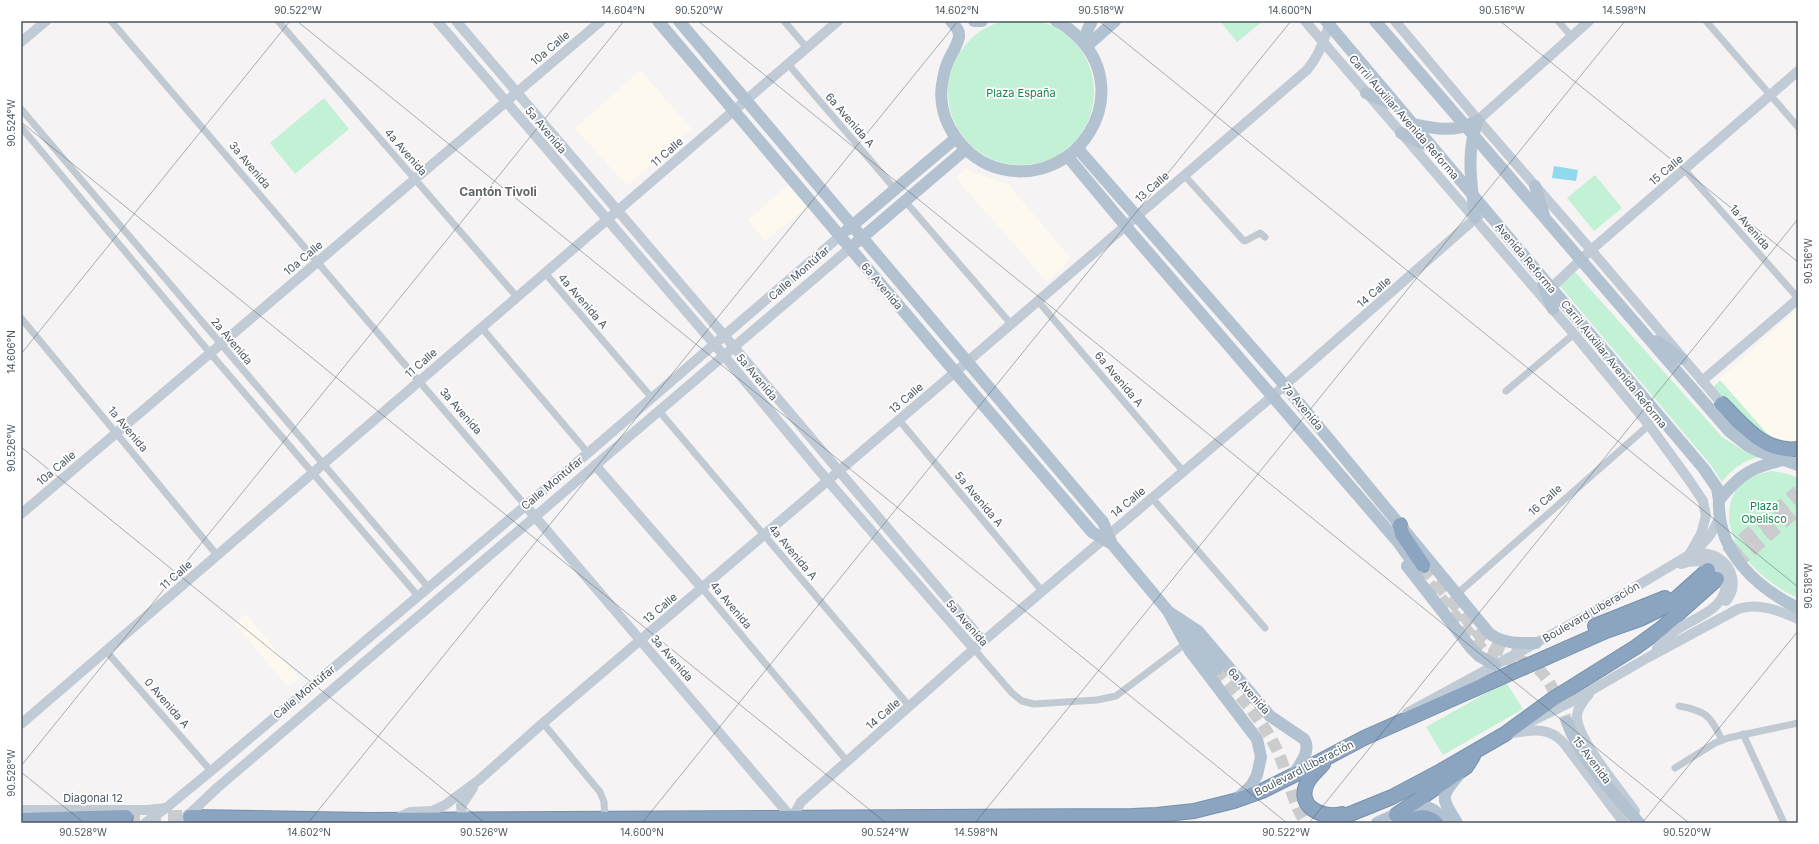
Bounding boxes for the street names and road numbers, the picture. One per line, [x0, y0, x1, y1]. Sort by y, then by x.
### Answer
street label: 10a Calle [528, 28, 572, 68]
street label: Carril Auxiliar Avenida Reforma [1346, 52, 1462, 182]
street label: 6a Avenida A [822, 90, 878, 151]
street label: 5a Avenida [522, 104, 570, 156]
street label: 4a Avenida [382, 126, 430, 178]
street label: 11 Calle [648, 134, 686, 170]
street label: 3a Avenida [226, 139, 274, 191]
street label: 15 Calle [1646, 152, 1686, 188]
street label: 13 Calle [1132, 168, 1172, 206]
street label: 1a Avenida [1727, 202, 1773, 252]
street label: Avenida Reforma [1492, 220, 1560, 296]
street label: 10a Calle [281, 238, 325, 278]
street label: Calle Montúfar [766, 243, 832, 303]
street label: 6a Avenida [858, 260, 906, 312]
street label: 4a Avenida A [555, 271, 611, 332]
street label: 14 Calle [1354, 273, 1394, 311]
street label: Carril Auxiliar Avenida Reforma [1558, 297, 1670, 431]
street label: 2a Avenida [208, 315, 256, 367]
street label: 11 Calle [402, 345, 440, 381]
street label: 6a Avenida A [1092, 348, 1147, 410]
street label: 5a Avenida [733, 351, 781, 403]
street label: 13 Calle [886, 380, 926, 416]
street label: 7a Avenida [1280, 381, 1326, 433]
street label: 3a Avenida [437, 385, 485, 437]
street label: 1a Avenida [105, 403, 151, 455]
street label: 10a Calle [34, 448, 78, 488]
street label: Calle Montúfar [518, 453, 586, 513]
street label: 5a Avenida A [952, 468, 1006, 530]
street label: 16 Calle [1525, 481, 1565, 519]
street label: 14 Calle [1108, 484, 1148, 520]
street label: 4a Avenida A [766, 521, 821, 583]
street label: 11 Calle [157, 557, 195, 593]
street label: 4a Avenida [707, 578, 755, 632]
street label: Boulevard Liberación [1540, 579, 1642, 645]
street label: 13 Calle [640, 590, 680, 626]
street label: 5a Avenida [943, 597, 991, 649]
street label: 3a Avenida [648, 632, 696, 684]
street label: Calle Montúfar [270, 662, 338, 722]
street label: 6a Avenida [1225, 665, 1273, 717]
street label: 0 Avenida A [141, 675, 193, 731]
street label: 14 Calle [863, 695, 903, 733]
street label: 15 Avenida [1570, 734, 1614, 786]
street label: Boulevard Liberación [1252, 737, 1356, 799]
street label: Diagonal 12 [63, 791, 123, 805]

